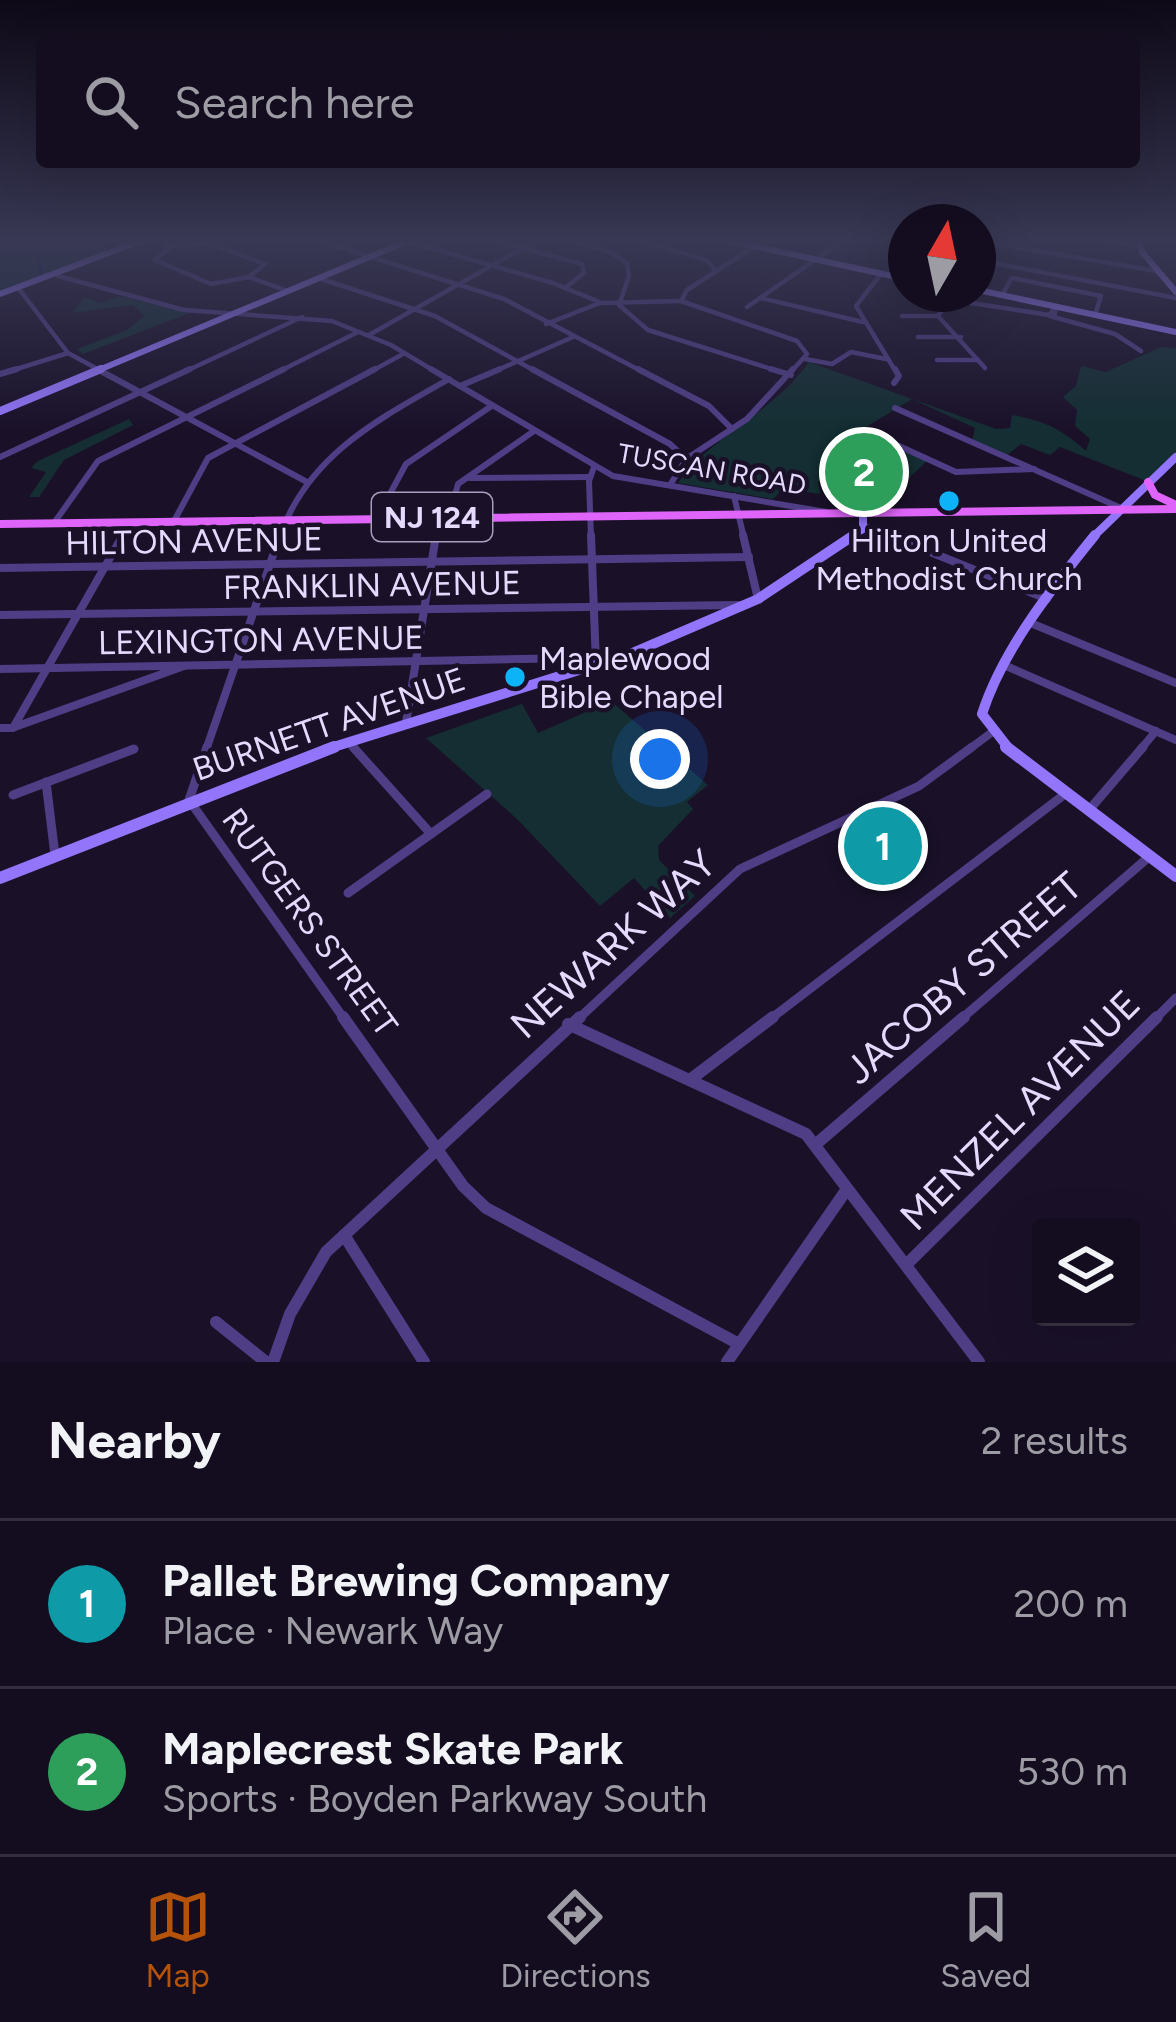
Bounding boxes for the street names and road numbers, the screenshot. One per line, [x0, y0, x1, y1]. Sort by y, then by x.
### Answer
street label: TUSCAN ROAD [615, 436, 809, 502]
road number: NJ 124 [372, 493, 492, 541]
street label: HILTON AVENUE [65, 519, 323, 563]
street label: FRANKLIN AVENUE [223, 563, 521, 607]
street label: LEXINGTON AVENUE [98, 618, 424, 662]
street label: BURNETT AVENUE [188, 659, 470, 789]
street label: RUTGERS STREET [214, 801, 406, 1043]
street label: NEWARK WAY [501, 839, 725, 1048]
street label: JACOBY STREET [835, 862, 1091, 1094]
street label: MENZEL AVENUE [890, 980, 1150, 1240]

